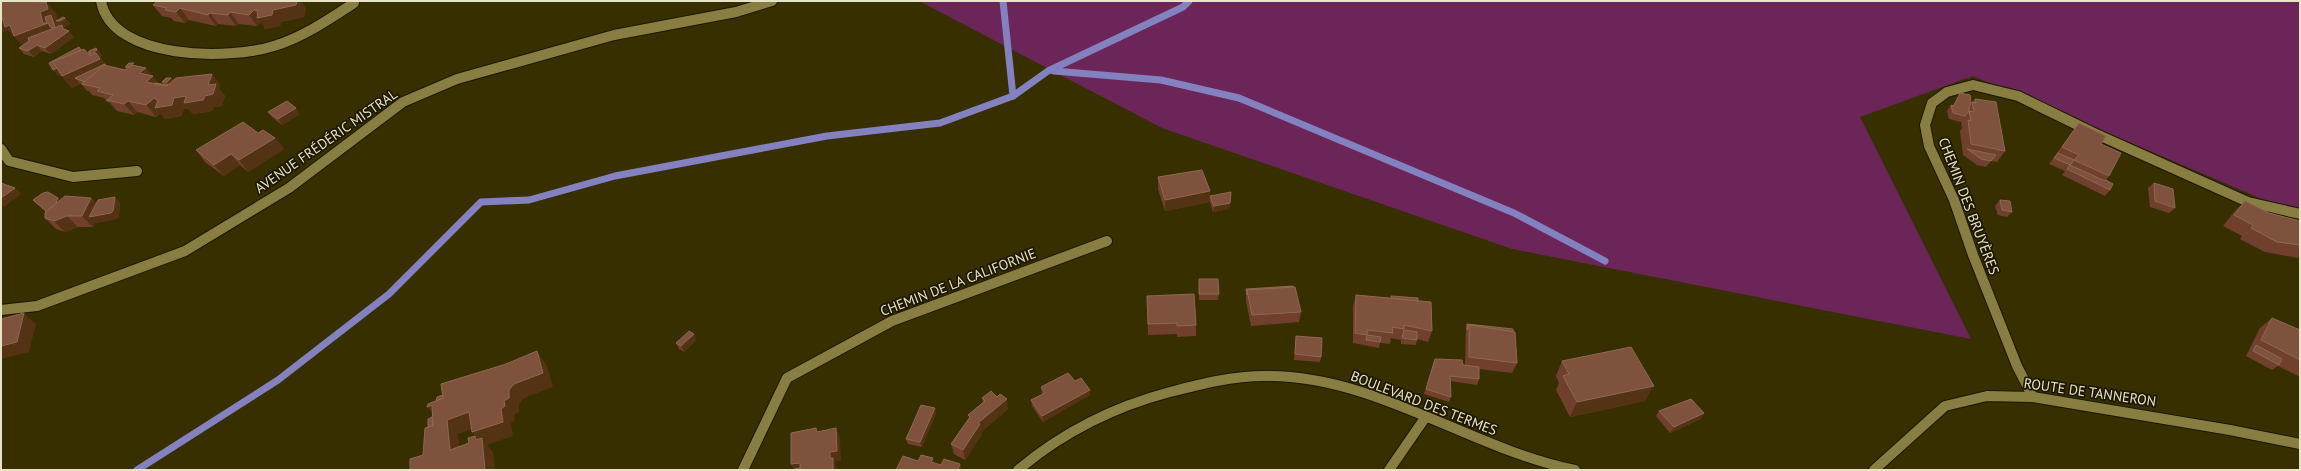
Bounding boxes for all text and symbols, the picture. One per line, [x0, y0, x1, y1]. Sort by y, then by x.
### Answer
street label: AVENUE FRÉDÉRIC MISTRAL [251, 85, 401, 197]
street label: CHEMIN DES BRUYÈRES [1935, 135, 2003, 277]
street label: CHEMIN DE LA CALIFORNIE [877, 244, 1039, 320]
street label: BOULEVARD DES TERMES [1348, 367, 1500, 439]
street label: ROUTE DE TANNERON [2023, 374, 2157, 410]

